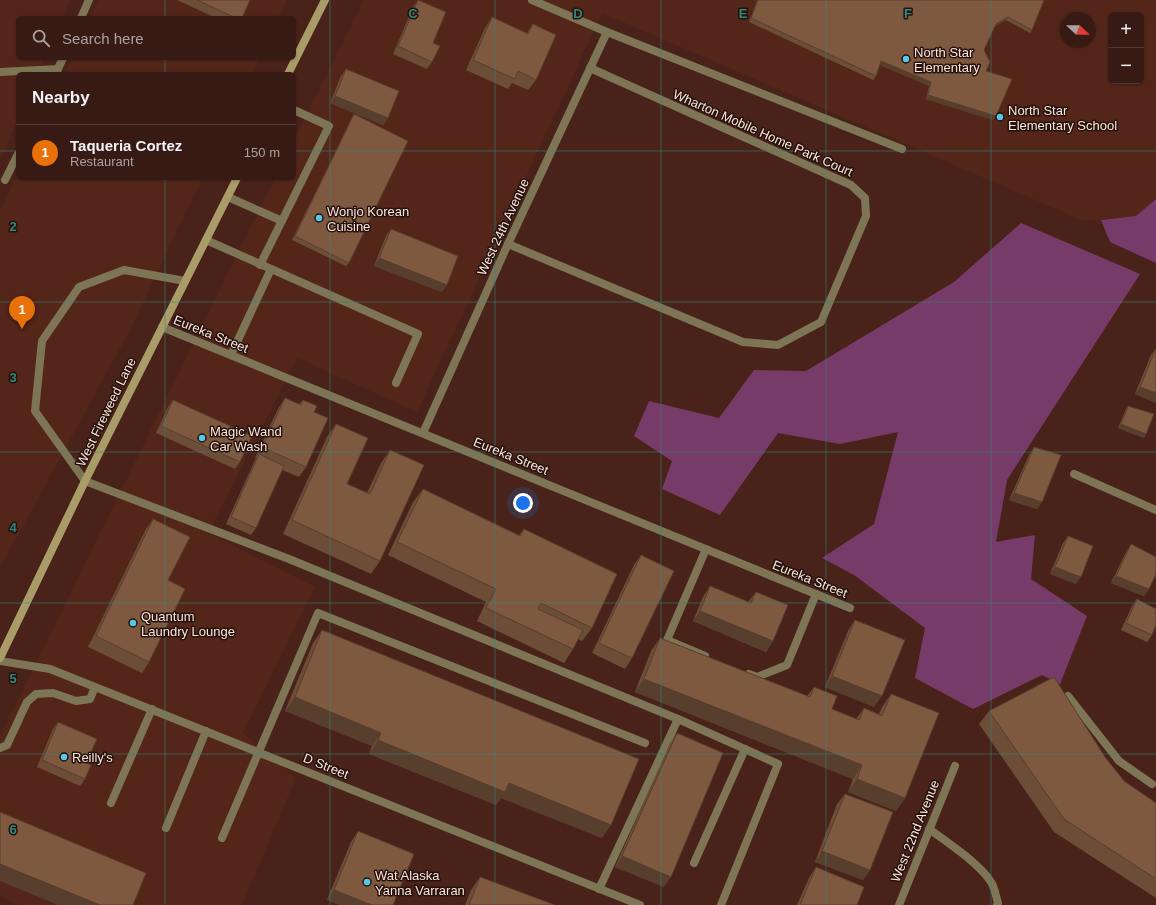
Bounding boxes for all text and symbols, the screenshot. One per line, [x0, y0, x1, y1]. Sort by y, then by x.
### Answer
text: C [408, 6, 418, 21]
text: D [573, 6, 583, 21]
text: E [739, 6, 748, 21]
text: F [904, 6, 912, 21]
north arrow [1060, 12, 1096, 48]
map controls [1108, 12, 1144, 84]
button: + [1108, 12, 1144, 48]
search box [16, 16, 296, 60]
icon: search [30, 27, 52, 49]
text: Search here [62, 30, 144, 47]
place label: North Star Elementary [914, 45, 980, 75]
button: − [1108, 48, 1144, 84]
marker: North Star Elementary [901, 54, 911, 64]
street label: Wharton Mobile Home Park Court [671, 86, 856, 180]
text: Nearby [32, 88, 90, 107]
place label: North Star Elementary School [1008, 103, 1117, 133]
marker: North Star Elementary School [995, 112, 1005, 122]
text: Taqueria Cortez [70, 137, 182, 154]
text: 1 [41, 145, 49, 160]
text: 150 m [244, 145, 280, 160]
text: Restaurant [70, 154, 134, 169]
street label: West 24th Avenue [474, 176, 532, 278]
place label: Wonjo Korean Cuisine [327, 204, 409, 234]
marker: Wonjo Korean Cuisine [314, 213, 324, 223]
text: 2 [9, 219, 17, 234]
pin: 1 [9, 296, 35, 329]
street label: Eureka Street [171, 312, 251, 356]
street label: West Fireweed Lane [73, 355, 139, 469]
text: 3 [9, 370, 17, 385]
place label: Magic Wand Car Wash [210, 424, 282, 454]
marker: Magic Wand Car Wash [197, 433, 207, 443]
street label: Eureka Street [471, 434, 551, 478]
your location [513, 493, 533, 513]
text: 4 [9, 520, 17, 535]
street label: Eureka Street [770, 557, 850, 601]
place label: Quantum Laundry Lounge [141, 609, 235, 639]
marker: Quantum Laundry Lounge [128, 618, 138, 628]
text: 5 [9, 671, 17, 686]
place label: Reilly's [72, 750, 113, 765]
street label: D Street [301, 750, 351, 782]
marker: Reilly's [59, 752, 69, 762]
street label: West 22nd Avenue [888, 778, 942, 884]
text: 6 [9, 822, 17, 837]
place label: Wat Alaska Yanna Varraran [375, 868, 465, 898]
marker: Wat Alaska Yanna Varraran [362, 877, 372, 887]

